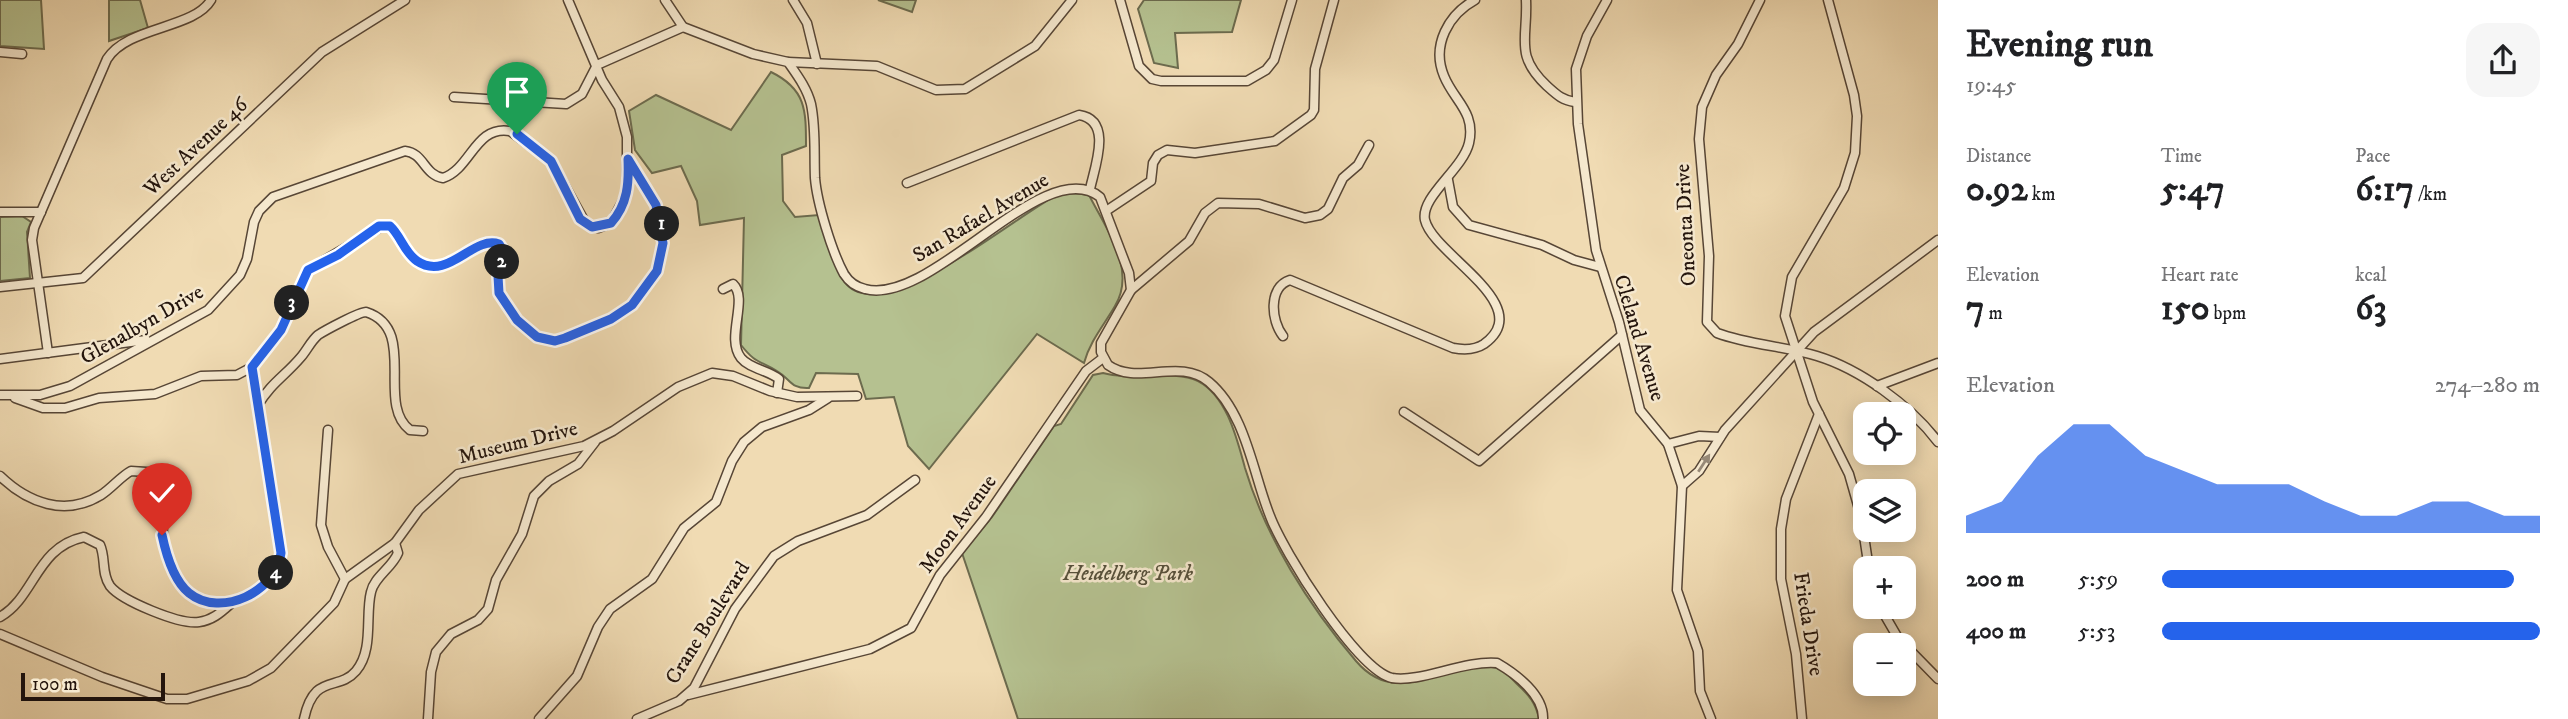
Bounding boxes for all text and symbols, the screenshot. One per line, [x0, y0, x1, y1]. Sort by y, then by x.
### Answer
text: Evening run [1966, 21, 2153, 69]
button: share [2466, 23, 2540, 97]
pin [487, 62, 547, 134]
text: 19:45 [1966, 71, 2016, 100]
icon: arrive [498, 73, 536, 111]
street label: West Avenue 46 [138, 91, 254, 203]
text: Distance [1966, 145, 2031, 168]
text: Time [2161, 145, 2202, 168]
text: Pace [2355, 145, 2390, 168]
street label: Oneonta Drive [1670, 163, 1702, 287]
street label: San Rafael Avenue [908, 167, 1054, 269]
text: 0.92 [1966, 168, 2028, 212]
text: 5:47 [2161, 168, 2225, 212]
text: 6:17 [2355, 168, 2414, 212]
text: km [2028, 183, 2056, 206]
text: /km [2414, 183, 2447, 206]
pin: 1 [644, 206, 680, 242]
text: 1 [658, 212, 665, 235]
pin: 2 [484, 244, 520, 280]
text: 2 [497, 250, 506, 273]
text: Elevation [1966, 264, 2040, 287]
text: Heart rate [2161, 264, 2239, 287]
text: kcal [2355, 264, 2387, 287]
street label: Cleland Avenue [1607, 272, 1671, 405]
street label: Glenalbyn Drive [76, 279, 208, 371]
pin: 3 [274, 286, 310, 320]
text: 7 [1966, 287, 1984, 331]
text: 150 [2161, 287, 2210, 331]
text: 63 [2355, 287, 2387, 331]
text: 3 [288, 291, 295, 314]
text: m [1984, 302, 2003, 325]
text: bpm [2210, 302, 2246, 325]
text: Elevation [1966, 371, 2055, 400]
text: 274–280 m [2435, 371, 2540, 400]
map controls [1853, 402, 1916, 696]
button: locate [1853, 402, 1916, 465]
street label: Museum Drive [456, 416, 581, 470]
one-way arrow [1697, 453, 1710, 473]
pin [132, 463, 192, 535]
street label: Moon Avenue [914, 469, 1003, 578]
icon: check [143, 474, 181, 512]
button: layers [1853, 479, 1916, 542]
pin: 4 [258, 556, 294, 590]
street label: Crane Boulevard [660, 556, 756, 689]
button: + [1853, 556, 1916, 619]
text: 4 [270, 561, 281, 584]
park label: Heidelberg Park [1062, 561, 1193, 587]
text: 200 m [1966, 565, 2024, 594]
text: 5:59 [2078, 565, 2118, 594]
street label: Frieda Drive [1787, 570, 1829, 678]
text: 400 m [1966, 617, 2026, 646]
text: 5:53 [2078, 617, 2115, 646]
button: − [1853, 633, 1916, 696]
scale bar [21, 670, 164, 702]
text: 100 m [32, 673, 78, 696]

